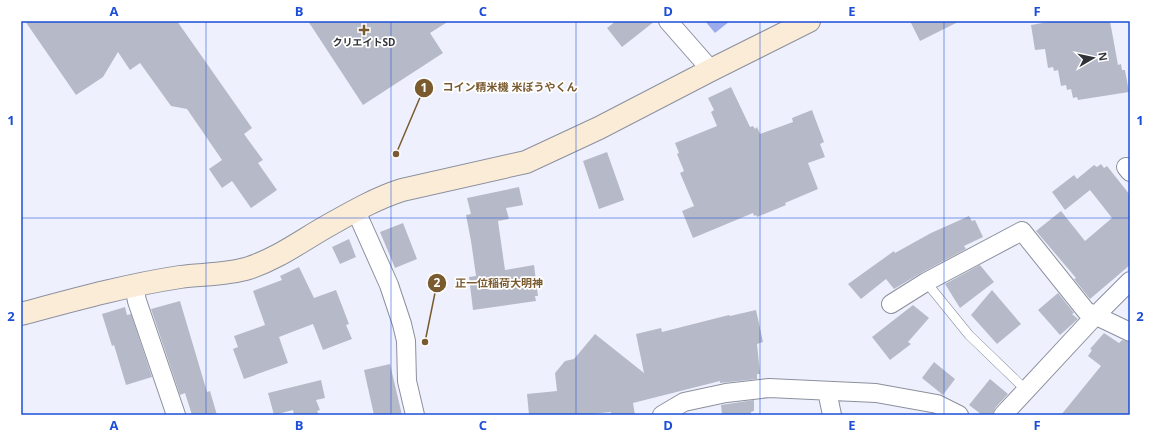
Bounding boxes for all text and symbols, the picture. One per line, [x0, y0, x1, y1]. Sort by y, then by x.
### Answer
text: A [110, 2, 119, 20]
text: B [295, 2, 304, 20]
text: C [479, 2, 487, 20]
text: D [663, 2, 673, 20]
text: E [848, 2, 856, 20]
text: F [1033, 2, 1041, 20]
marker: クリエイトSD [359, 25, 369, 35]
place label: クリエイトSD [333, 35, 395, 49]
north arrow [1073, 38, 1113, 78]
text: N [1095, 51, 1111, 62]
callout: コイン精米機 米ぼうやくん [414, 76, 585, 99]
text: 1 [421, 79, 427, 96]
text: コイン精米機 米ぼうやくん [443, 79, 577, 94]
text: 1 [7, 111, 15, 129]
text: 1 [1136, 111, 1144, 129]
callout: 正一位稲荷大明神 [427, 272, 551, 295]
text: 2 [434, 274, 441, 291]
text: 正一位稲荷大明神 [455, 275, 543, 290]
text: 2 [7, 307, 15, 325]
text: 2 [1136, 307, 1144, 325]
text: A [110, 416, 119, 434]
text: B [295, 416, 304, 434]
text: C [479, 416, 487, 434]
text: D [663, 416, 673, 434]
text: E [848, 416, 856, 434]
text: F [1033, 416, 1041, 434]

